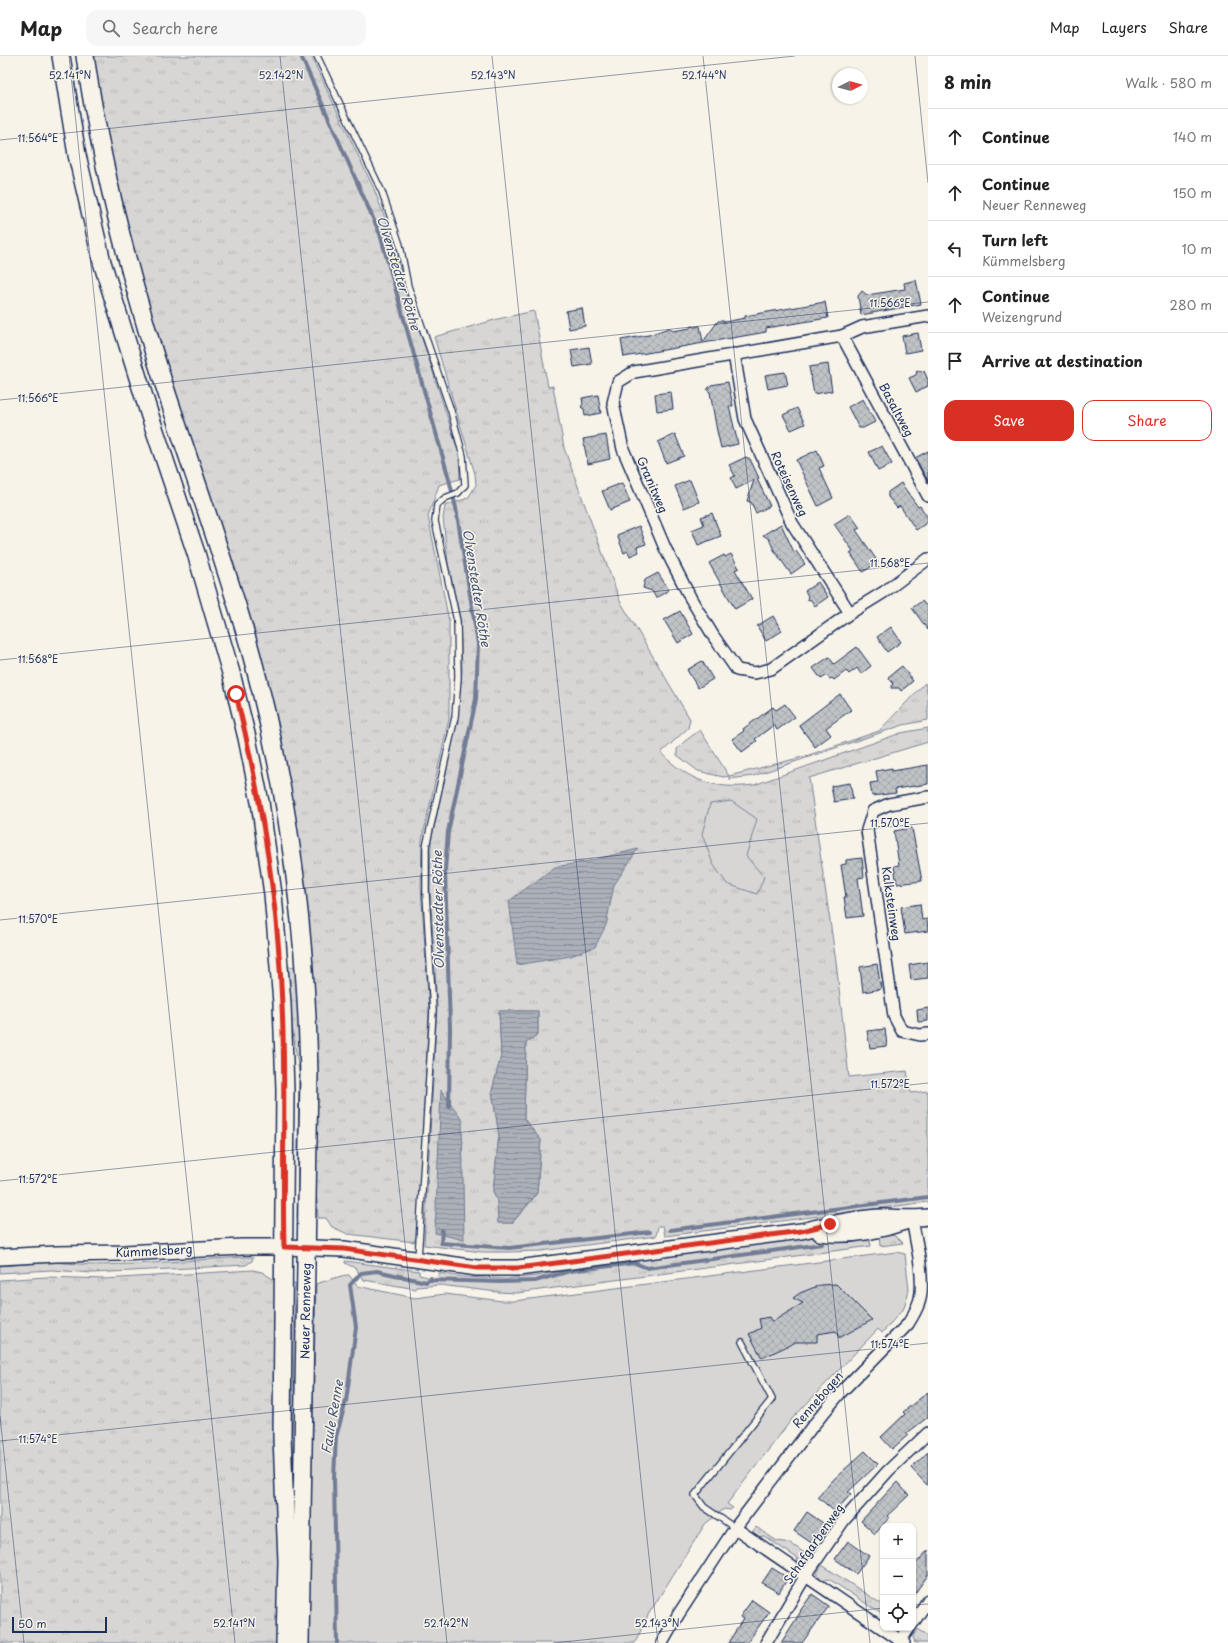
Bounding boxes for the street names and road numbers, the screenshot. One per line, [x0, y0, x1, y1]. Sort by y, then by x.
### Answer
street label: Basaltweg [875, 379, 919, 440]
street label: Roteisenweg [767, 448, 813, 519]
street label: Granitweg [633, 453, 673, 516]
street label: Kalksteinweg [878, 865, 906, 942]
street label: Kümmelsberg [115, 1240, 193, 1261]
street label: Neuer Renneweg [295, 1263, 315, 1359]
street label: Rennebogen [788, 1367, 847, 1432]
street label: Schafgarbenweg [779, 1500, 848, 1587]

